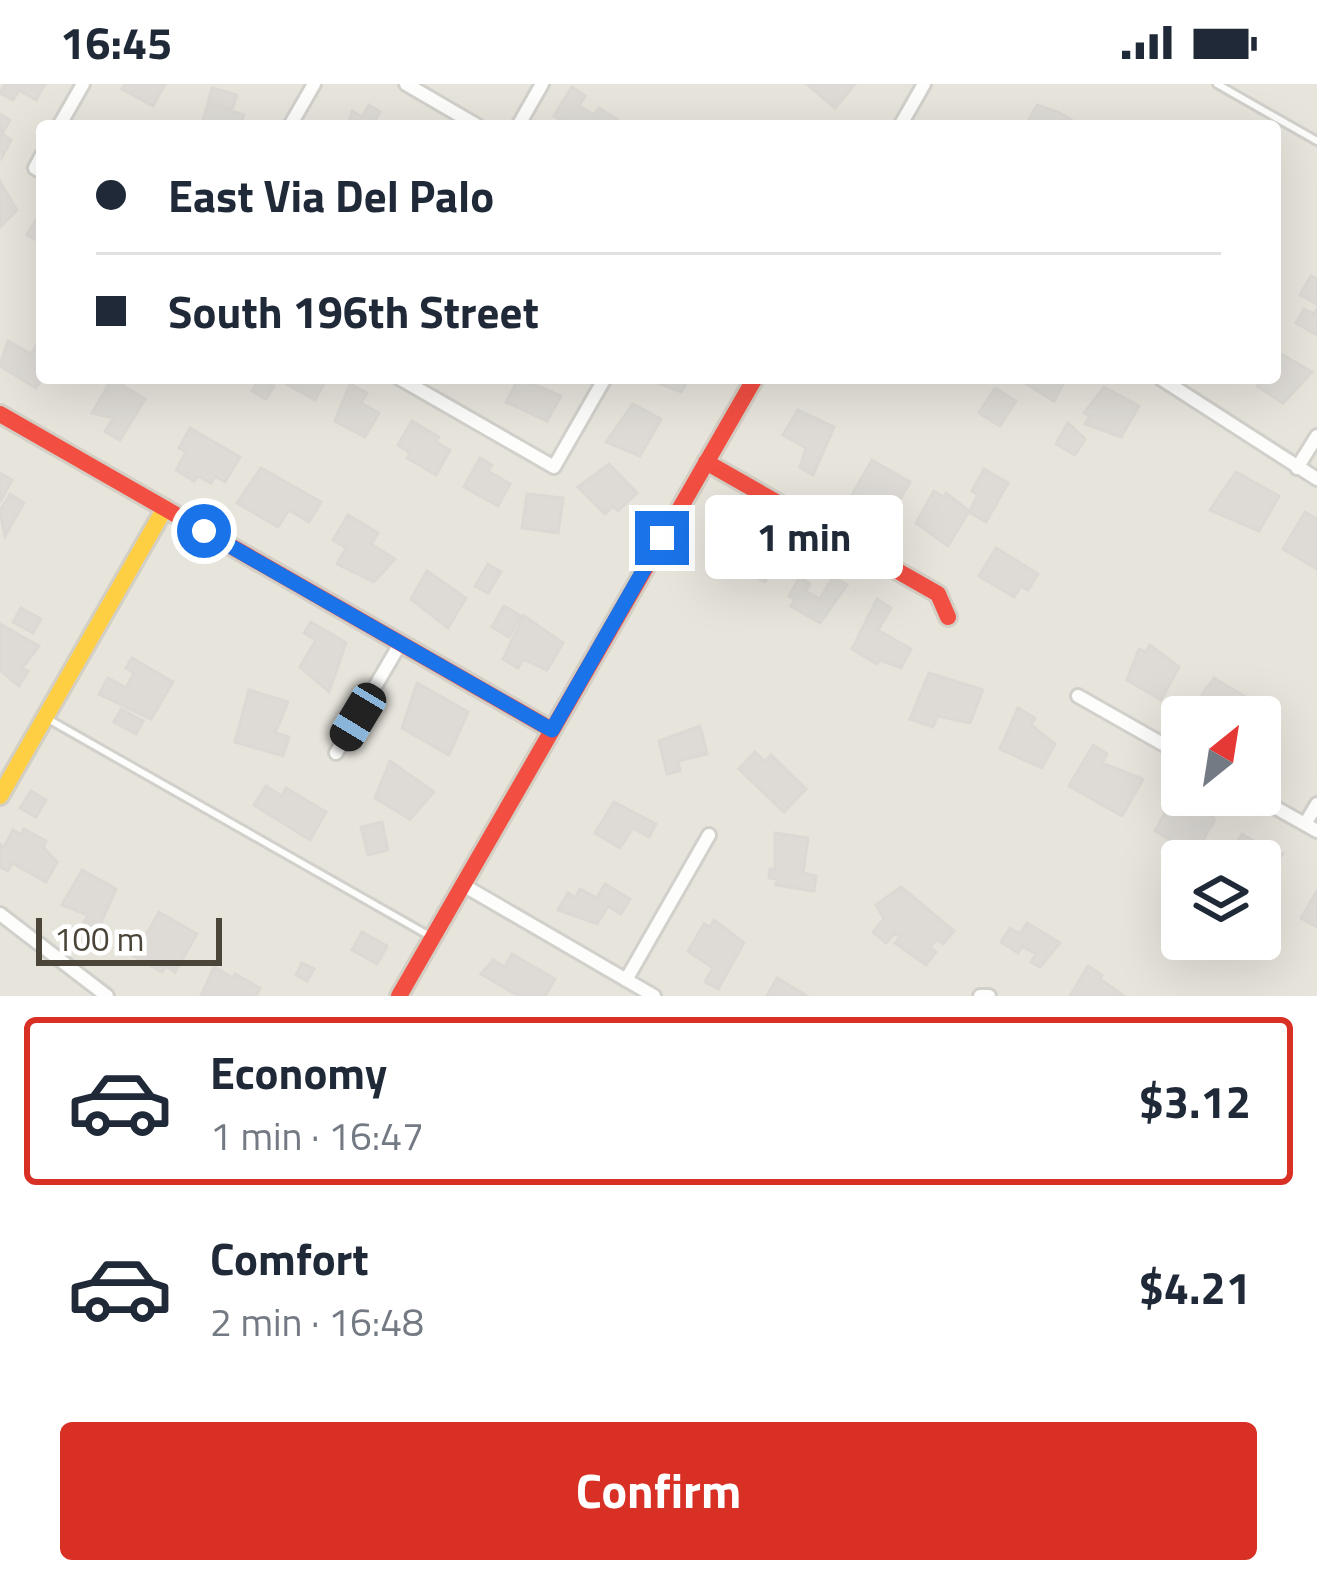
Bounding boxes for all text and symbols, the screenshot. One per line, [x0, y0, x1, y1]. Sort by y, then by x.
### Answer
text: 16:45 [60, 8, 172, 76]
text: East Via Del Palo [168, 161, 494, 229]
text: South 196th Street [168, 277, 539, 345]
callout: 1 min [704, 496, 902, 580]
route start [177, 504, 231, 558]
text: 1 min [757, 507, 851, 566]
route end [635, 511, 689, 565]
car [324, 677, 392, 757]
north arrow [1161, 696, 1281, 816]
map controls [1161, 696, 1281, 960]
button: layers [1161, 840, 1281, 960]
scale bar [36, 912, 222, 965]
text: 100 m [54, 914, 144, 964]
text: Economy [210, 1038, 387, 1106]
icon: car [66, 1047, 174, 1155]
text: $3.12 [1139, 1067, 1251, 1135]
text: 1 min · 16:47 [210, 1106, 424, 1165]
text: Comfort [210, 1224, 369, 1292]
icon: car [66, 1233, 174, 1341]
text: $4.21 [1139, 1253, 1251, 1321]
text: 2 min · 16:48 [210, 1292, 424, 1351]
button: Confirm [60, 1422, 1257, 1560]

